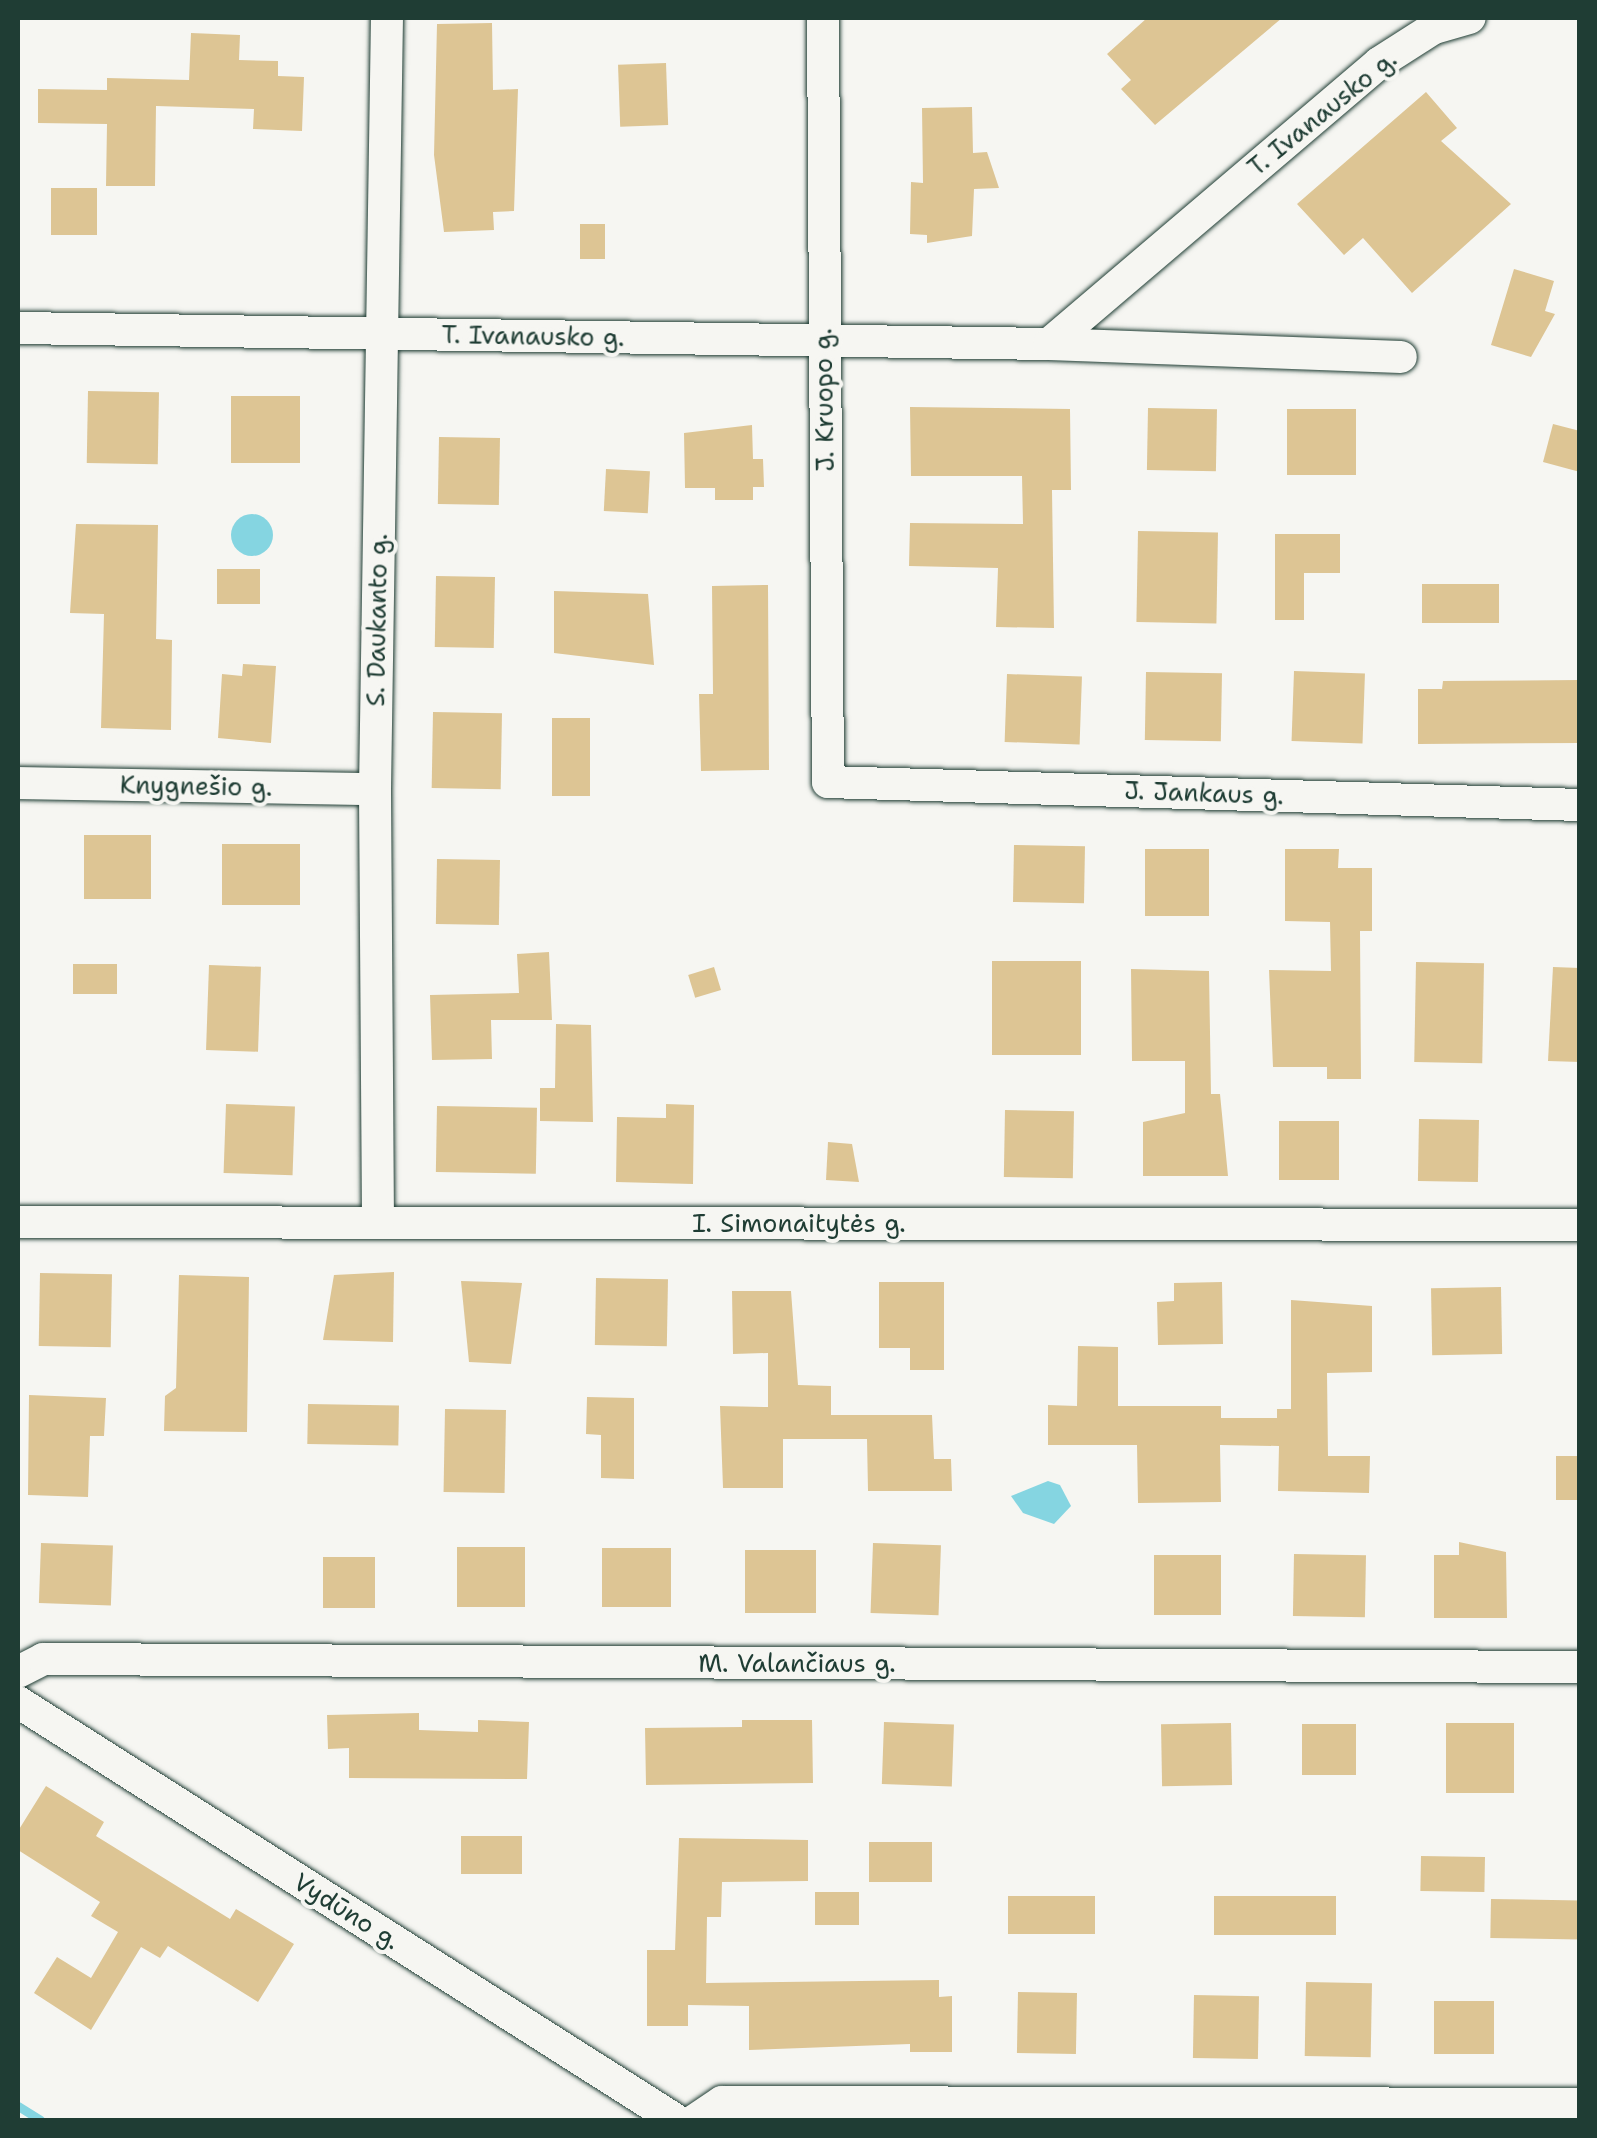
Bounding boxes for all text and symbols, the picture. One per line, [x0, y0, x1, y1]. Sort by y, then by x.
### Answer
street label: T. Ivanausko g. [1242, 44, 1402, 182]
street label: T. Ivanausko g. [441, 319, 625, 353]
street label: J. Kruopo g. [808, 328, 840, 472]
street label: S. Daukanto g. [360, 533, 394, 707]
street label: Knygnešio g. [119, 770, 273, 802]
street label: J. Jankaus g. [1124, 775, 1284, 811]
street label: I. Simonaitytės g. [692, 1208, 906, 1238]
street label: M. Valančiaus g. [698, 1648, 896, 1678]
street label: Vydūno g. [288, 1867, 406, 1955]

